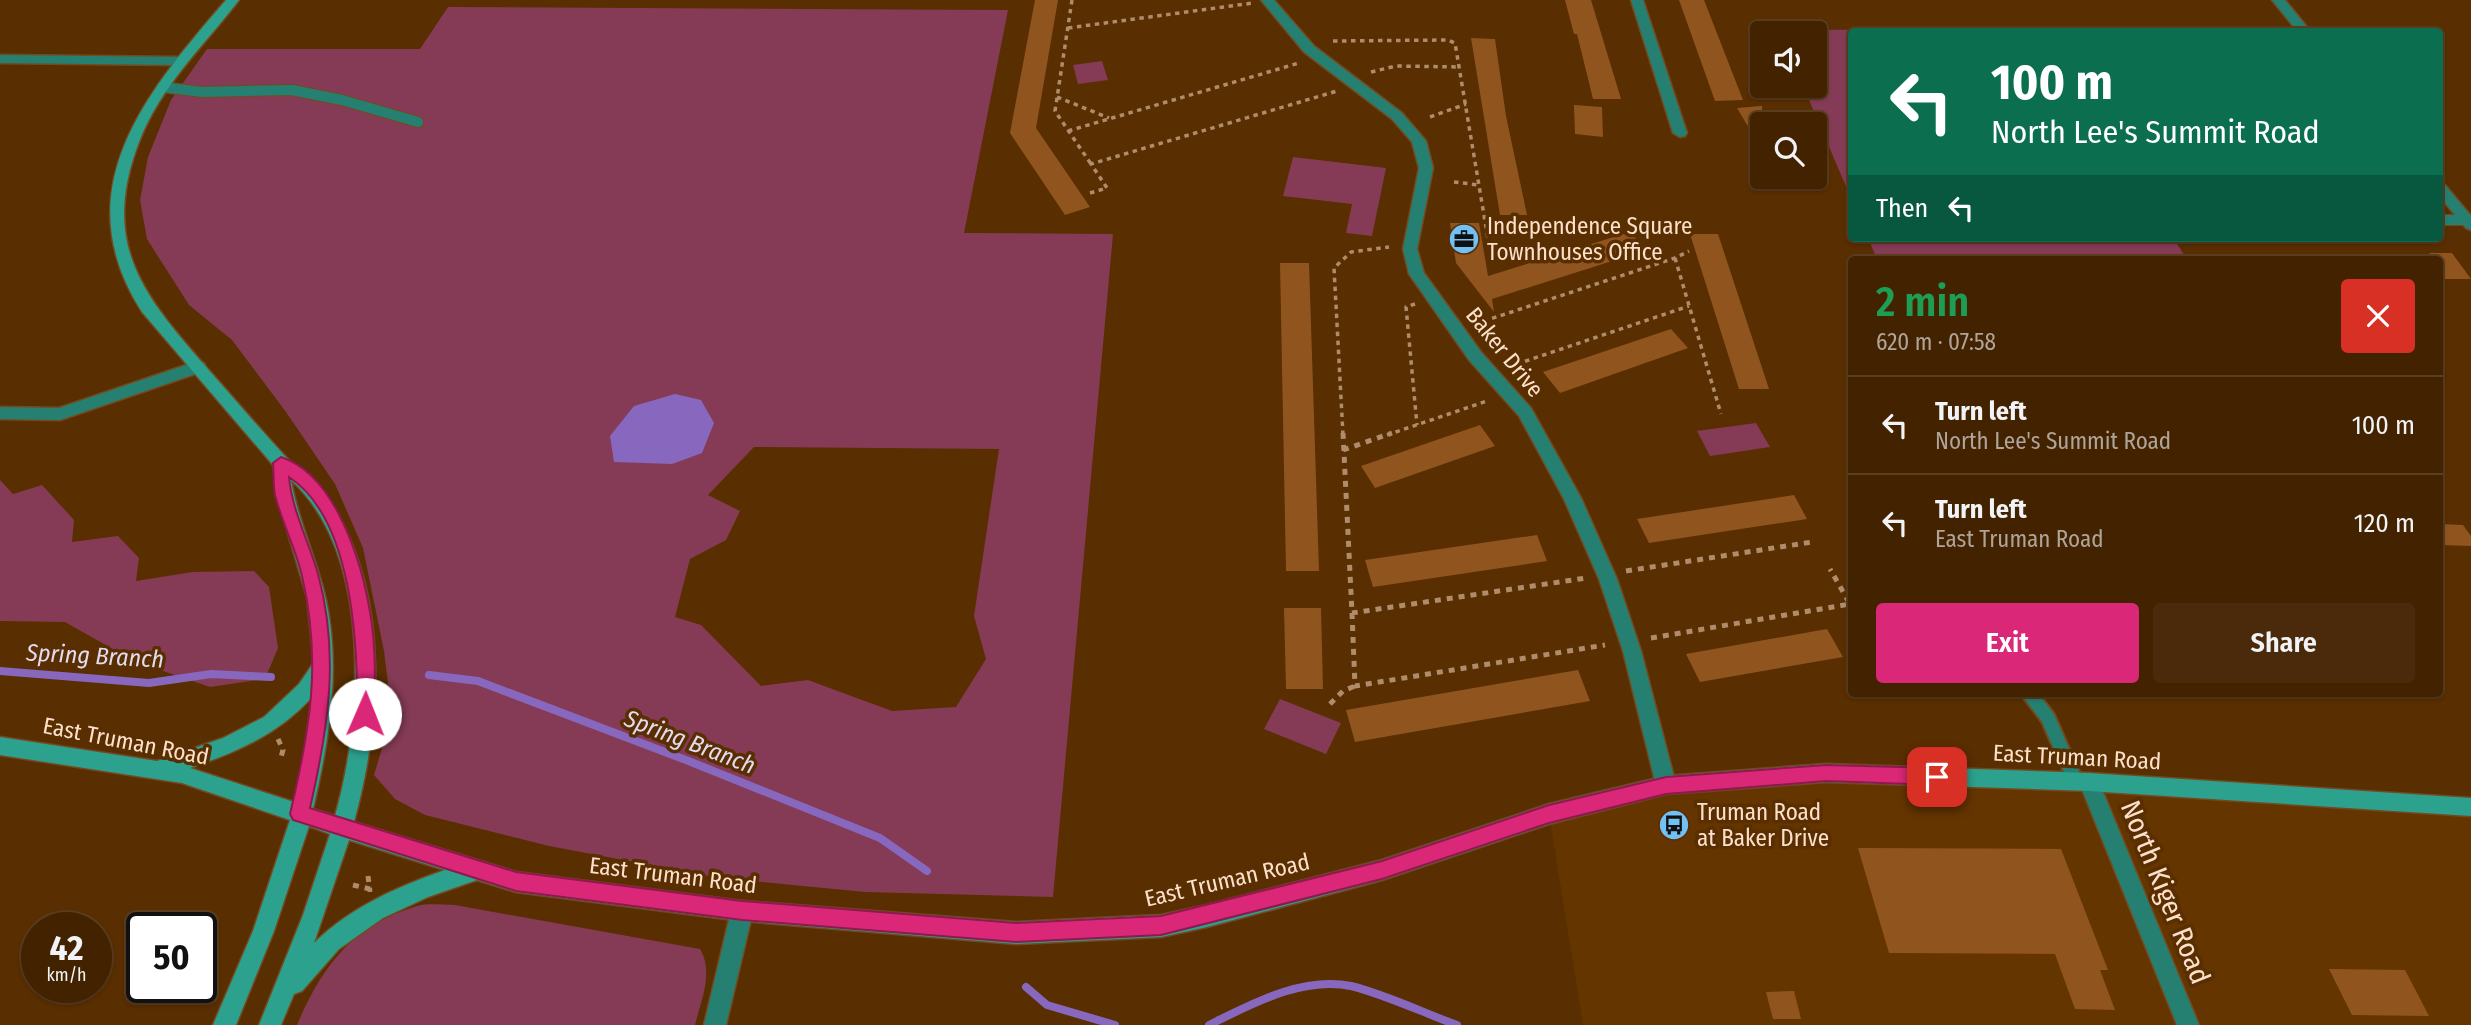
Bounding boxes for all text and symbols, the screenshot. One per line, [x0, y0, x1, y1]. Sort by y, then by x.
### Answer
map controls [1750, 21, 1827, 189]
button: sound [1750, 21, 1827, 98]
text: 100 m [1991, 53, 2113, 112]
icon: left [1876, 56, 1967, 147]
button: search [1750, 112, 1827, 189]
text: North Lee's Summit Road [1991, 113, 2320, 151]
icon: left [1942, 189, 1980, 227]
text: Then [1876, 193, 1928, 224]
place label: Independence Square Townhouses Office [1487, 212, 1692, 266]
office icon: Independence Square Townhouses Office [1447, 222, 1481, 256]
text: 2 min [1876, 277, 1969, 327]
button: close [2341, 279, 2415, 353]
street label: Baker Drive [1460, 301, 1550, 403]
text: 620 m · 07:58 [1876, 328, 1996, 356]
text: Turn left [1935, 396, 2027, 427]
icon: left [1876, 406, 1914, 444]
text: 100 m [2352, 410, 2415, 441]
text: North Lee's Summit Road [1935, 427, 2171, 455]
text: Turn left [1935, 494, 2027, 525]
icon: left [1876, 504, 1914, 542]
text: 120 m [2354, 508, 2415, 539]
text: East Truman Road [1935, 525, 2104, 553]
button: Exit [1876, 603, 2139, 683]
button: Share [2153, 603, 2415, 683]
water label: Spring Branch [24, 638, 165, 674]
position arrow [328, 677, 402, 751]
water label: Spring Branch [620, 704, 759, 780]
street label: East Truman Road [41, 711, 211, 771]
street label: East Truman Road [1992, 739, 2162, 775]
pin [1907, 747, 1967, 807]
icon: arrive [1918, 758, 1956, 796]
street label: North Kiger Road [2114, 796, 2217, 989]
place label: Truman Road at Baker Drive [1697, 798, 1829, 852]
bus stop icon: Truman Road at Baker Drive [1657, 808, 1691, 842]
street label: East Truman Road [1142, 847, 1312, 913]
street label: East Truman Road [588, 851, 758, 899]
speed limit sign: 50 [126, 912, 217, 1003]
text: 42 [50, 927, 83, 969]
text: km/h [46, 964, 87, 986]

